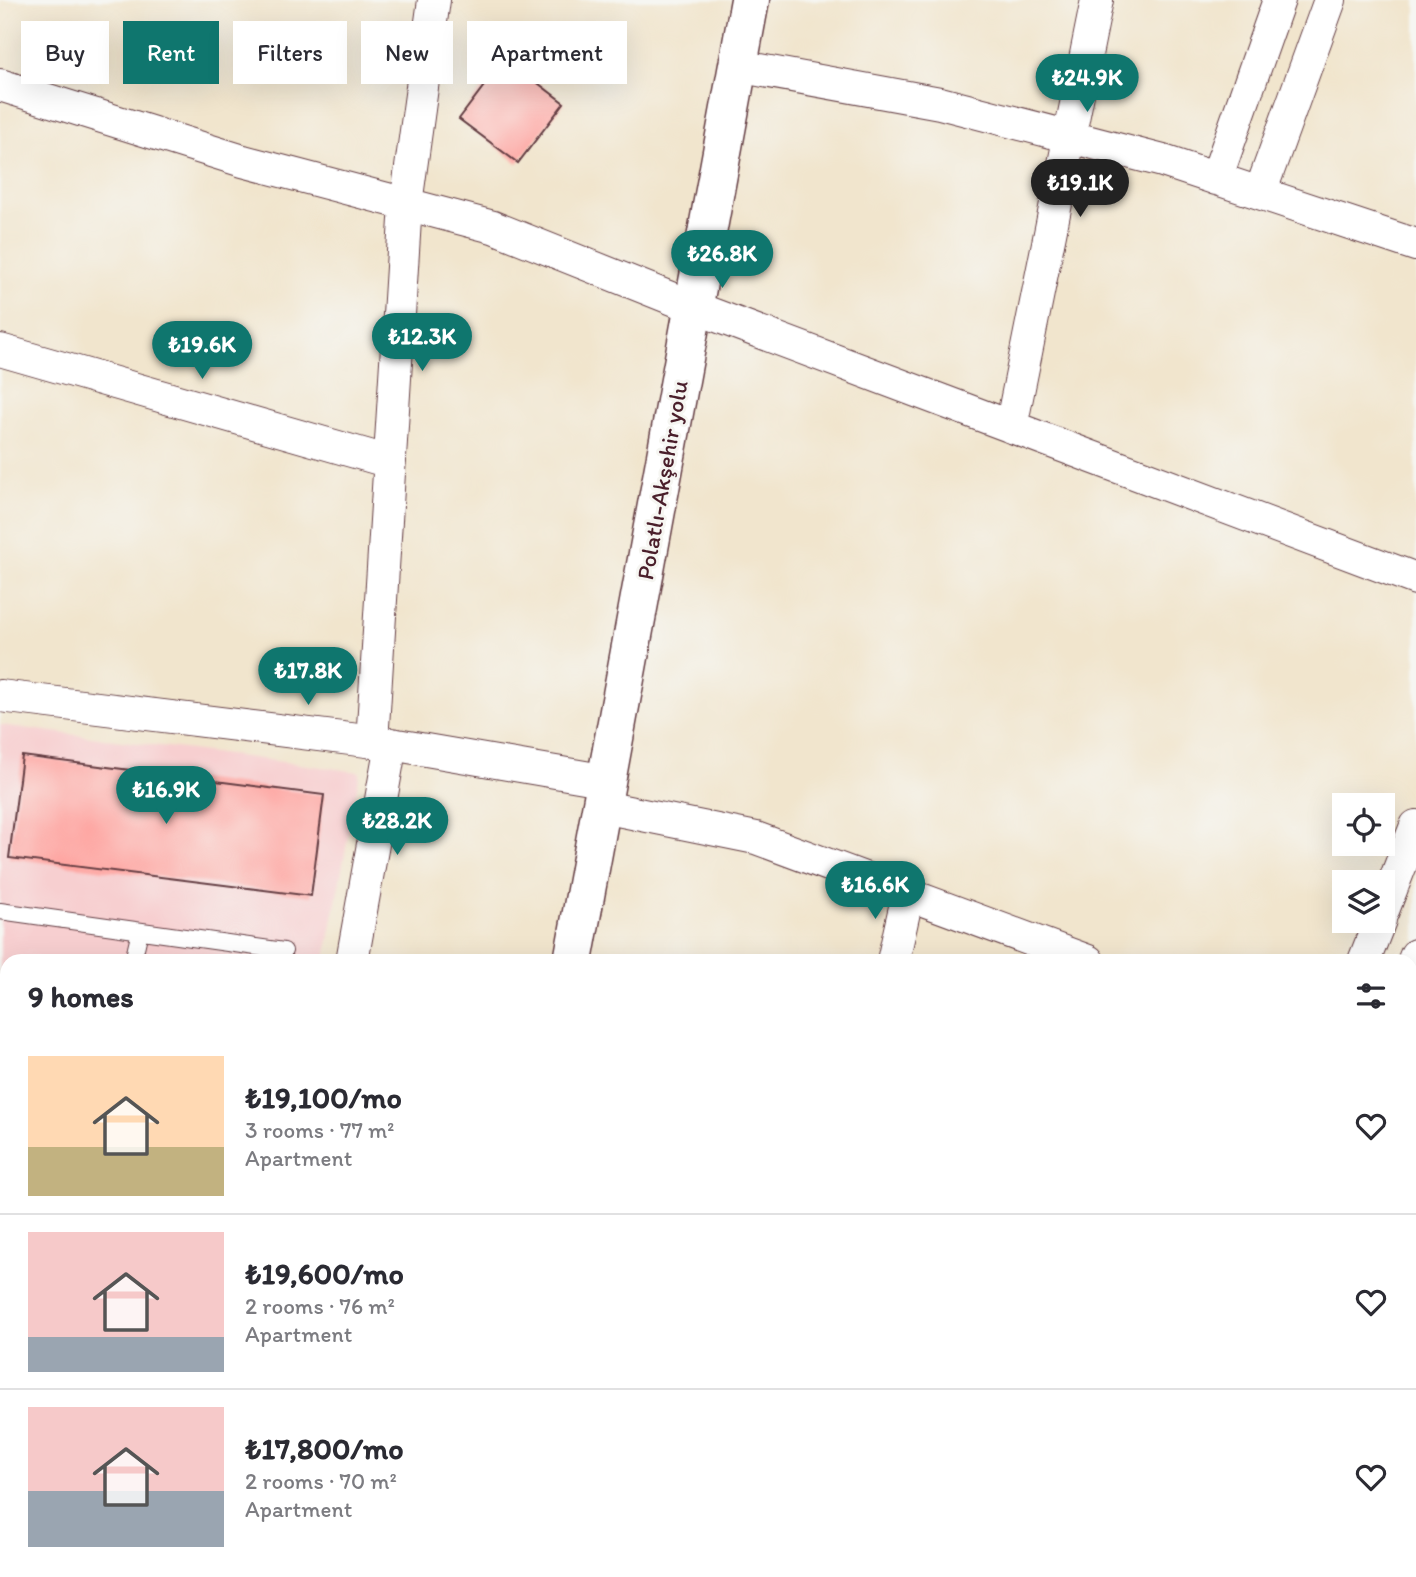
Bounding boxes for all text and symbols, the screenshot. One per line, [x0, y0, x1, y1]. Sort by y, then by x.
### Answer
chip: Buy [21, 21, 109, 84]
chip: Rent [123, 21, 219, 84]
chip: Filters [233, 21, 347, 84]
chip: New [361, 21, 453, 84]
chip: Apartment [467, 21, 627, 84]
pin: ₺24.9K [1030, 54, 1144, 114]
text: ₺24.9K [1052, 63, 1122, 91]
pin: ₺19.1K [1023, 160, 1137, 219]
text: ₺19.1K [1047, 168, 1113, 196]
pin: ₺26.8K [665, 230, 779, 290]
text: ₺26.8K [687, 239, 757, 267]
pin: ₺12.3K [365, 314, 479, 373]
pin: ₺19.6K [145, 322, 259, 381]
text: ₺12.3K [388, 322, 456, 350]
text: ₺19.6K [168, 330, 236, 358]
street label: Polatlı-Akşehir yolu [630, 378, 694, 582]
pin: ₺17.8K [251, 648, 365, 707]
text: ₺17.8K [274, 656, 342, 684]
pin: ₺16.9K [109, 766, 223, 826]
text: ₺16.9K [132, 775, 200, 803]
map controls [1332, 793, 1395, 933]
button: locate [1332, 793, 1395, 856]
pin: ₺28.2K [340, 798, 454, 857]
text: ₺28.2K [362, 806, 432, 834]
pin: ₺16.6K [818, 862, 932, 921]
text: ₺16.6K [841, 870, 909, 898]
button: layers [1332, 870, 1395, 933]
icon: filters [1352, 977, 1390, 1015]
text: 9 homes [28, 978, 134, 1015]
text: ₺19,100/mo [245, 1079, 402, 1116]
icon: home [84, 1084, 168, 1168]
icon: heart [1352, 1107, 1390, 1145]
text: 3 rooms · 77 m² [245, 1116, 395, 1144]
text: Apartment [245, 1144, 352, 1172]
text: ₺19,600/mo [245, 1255, 404, 1292]
icon: home [84, 1260, 168, 1344]
icon: heart [1352, 1283, 1390, 1321]
text: 2 rooms · 76 m² [245, 1292, 395, 1320]
text: Apartment [245, 1320, 352, 1348]
text: ₺17,800/mo [245, 1430, 404, 1467]
icon: home [84, 1435, 168, 1519]
icon: heart [1352, 1458, 1390, 1496]
text: 2 rooms · 70 m² [245, 1467, 397, 1495]
text: Apartment [245, 1495, 352, 1523]

